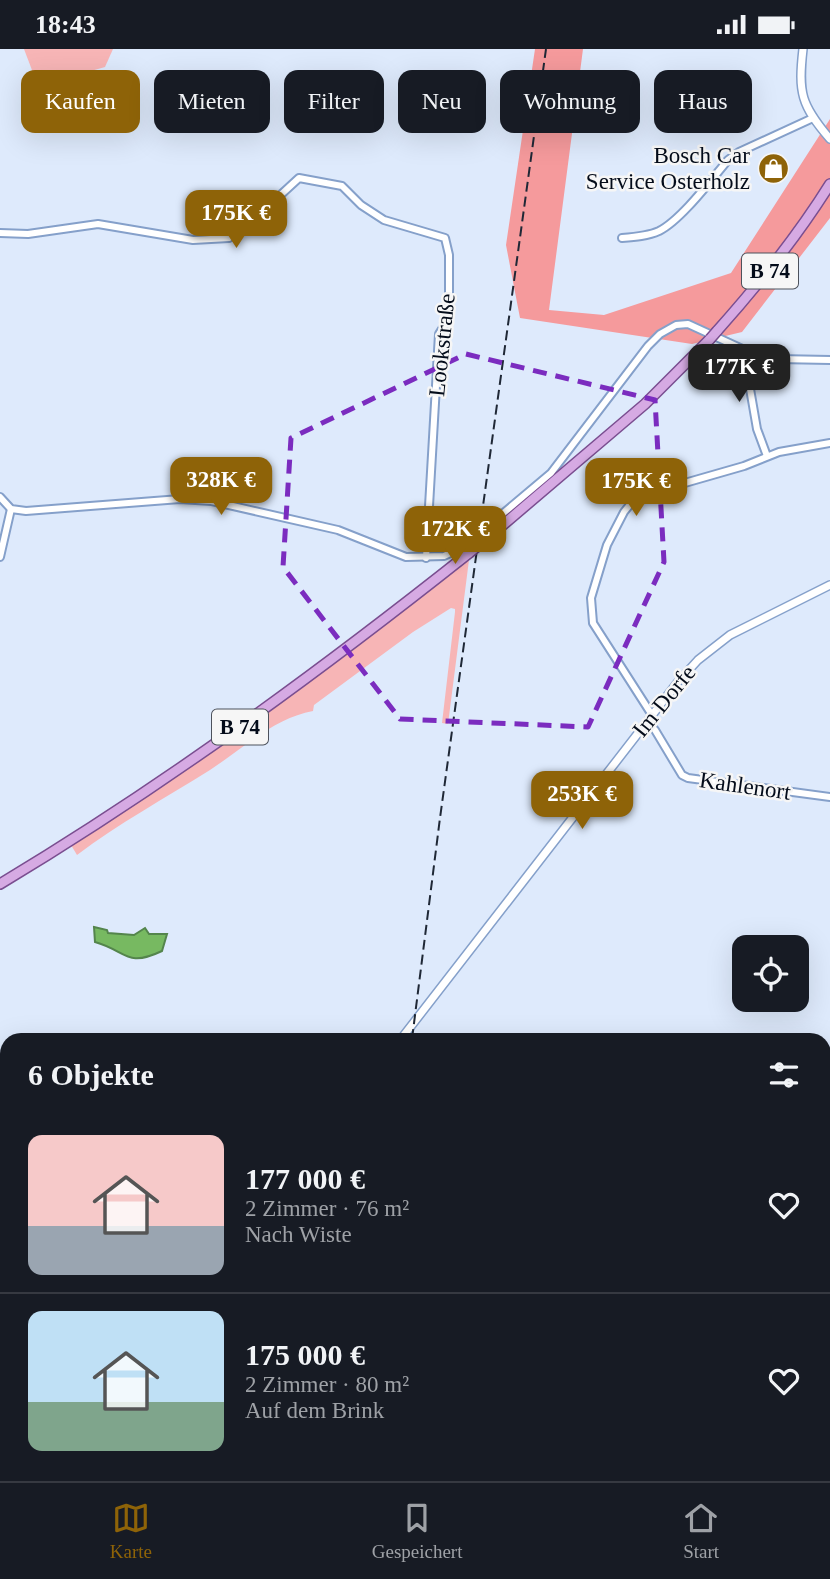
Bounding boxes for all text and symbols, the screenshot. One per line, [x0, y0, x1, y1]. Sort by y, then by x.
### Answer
text: 18:43 [35, 10, 96, 39]
chip: Kaufen [21, 70, 140, 133]
chip: Mieten [154, 70, 270, 133]
chip: Filter [284, 70, 384, 133]
chip: Neu [398, 70, 486, 133]
chip: Wohnung [500, 70, 640, 133]
chip: Haus [654, 70, 752, 133]
place label: Bosch Car Service Osterholz [586, 143, 750, 194]
shop icon: Bosch Car Service Osterholz [756, 151, 790, 185]
pin: 175K € [179, 191, 293, 250]
text: 175K € [201, 200, 271, 225]
road number: B 74 [742, 253, 798, 289]
street label: Lookstraße [424, 292, 460, 398]
pin: 177K € [682, 345, 796, 404]
text: 177K € [704, 354, 774, 379]
pin: 328K € [164, 457, 278, 517]
pin: 175K € [579, 459, 693, 518]
text: 328K € [186, 467, 256, 492]
text: 175K € [601, 468, 671, 493]
pin: 172K € [398, 507, 512, 566]
text: 172K € [420, 516, 490, 541]
street label: Im Dorfe [628, 660, 700, 742]
road number: B 74 [212, 709, 268, 745]
street label: Kahlenort [698, 767, 793, 805]
pin: 253K € [525, 771, 639, 831]
text: 253K € [547, 781, 617, 806]
map controls [732, 935, 809, 1012]
button: locate [732, 935, 809, 1012]
icon: filters [765, 1056, 803, 1094]
text: 6 Objekte [28, 1058, 154, 1091]
text: 177 000 € [245, 1162, 365, 1195]
icon: home [84, 1163, 168, 1247]
icon: heart [765, 1186, 803, 1224]
text: 2 Zimmer · 76 m² [245, 1196, 409, 1221]
text: Nach Wiste [245, 1222, 352, 1247]
text: 175 000 € [245, 1338, 365, 1371]
icon: home [84, 1339, 168, 1423]
icon: heart [765, 1362, 803, 1400]
text: 2 Zimmer · 80 m² [245, 1372, 409, 1397]
text: Auf dem Brink [245, 1398, 384, 1423]
tab: Karte [110, 1499, 152, 1563]
tab: Gespeichert [372, 1499, 462, 1563]
tab: Start [682, 1499, 720, 1563]

